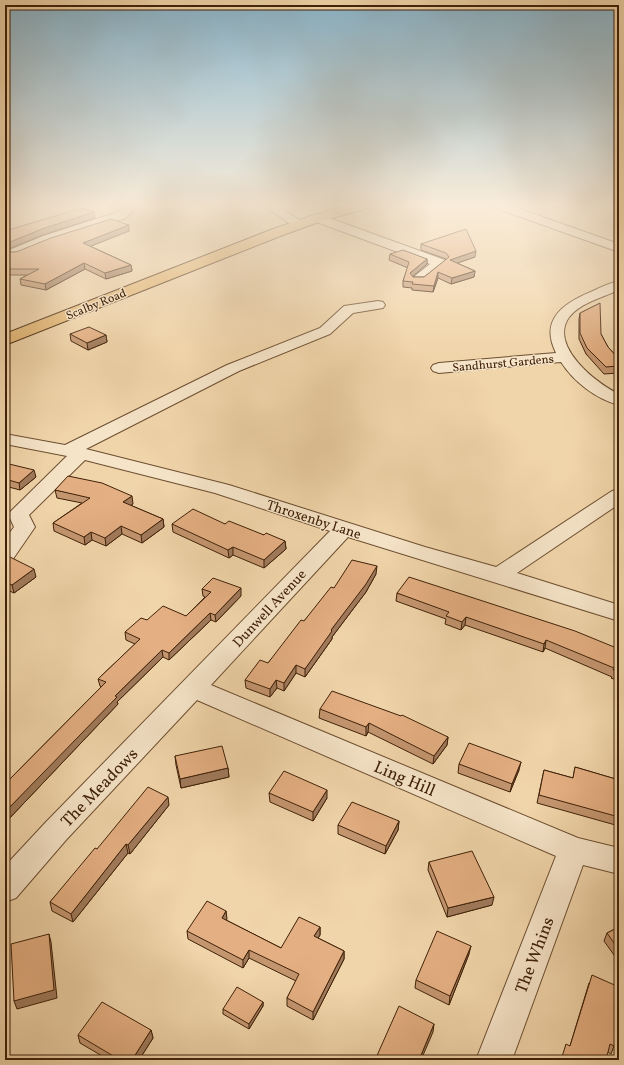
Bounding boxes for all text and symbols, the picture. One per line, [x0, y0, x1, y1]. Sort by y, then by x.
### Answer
street label: Scalby Road [64, 286, 129, 324]
street label: Sandhurst Gardens [452, 352, 554, 376]
street label: Throxenby Lane [264, 496, 364, 545]
street label: Dunwell Avenue [229, 566, 311, 652]
street label: The Meadows [56, 743, 144, 833]
street label: Ling Hill [370, 756, 439, 803]
street label: The Whins [510, 914, 561, 997]

